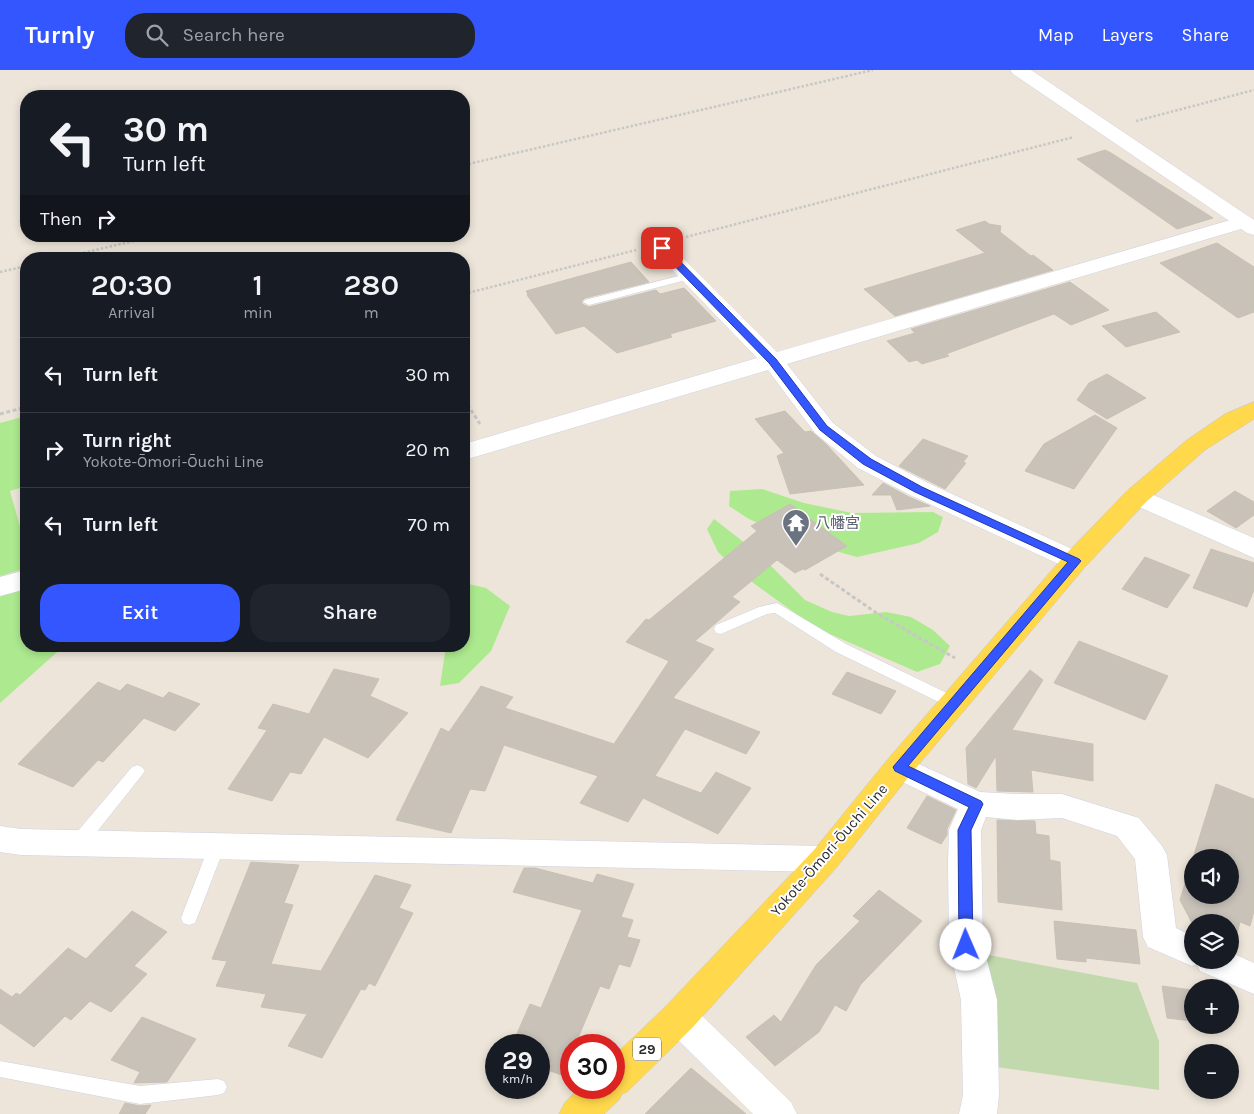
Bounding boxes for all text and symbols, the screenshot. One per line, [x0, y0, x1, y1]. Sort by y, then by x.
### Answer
search box [125, 13, 475, 58]
text: Turnly [25, 21, 95, 49]
icon: search [143, 21, 171, 49]
text: Search here [183, 24, 285, 46]
text: Map [1038, 24, 1074, 46]
text: Layers [1102, 24, 1154, 46]
text: Share [1182, 24, 1229, 46]
text: 30 m [123, 109, 209, 150]
icon: left [40, 110, 105, 175]
text: Turn left [123, 151, 206, 177]
icon: right [92, 205, 120, 233]
text: Then [40, 208, 82, 230]
pin [641, 227, 683, 269]
icon: arrive [648, 234, 676, 262]
text: 20:30 [91, 267, 172, 303]
text: 1 [253, 267, 263, 303]
text: 280 [343, 267, 399, 303]
text: Arrival [108, 303, 155, 322]
text: min [243, 303, 273, 322]
text: m [364, 303, 379, 322]
icon: left [40, 361, 68, 389]
text: Turn left [83, 364, 158, 386]
text: 30 m [405, 364, 450, 386]
text: Turn right [83, 430, 172, 452]
icon: right [40, 436, 68, 464]
text: 20 m [405, 439, 450, 461]
text: Yokote-Ōmori-Ōuchi Line [83, 452, 264, 471]
temple icon: 八幡宮 [781, 508, 811, 547]
icon: left [40, 511, 68, 539]
text: Turn left [83, 514, 158, 536]
text: 70 m [408, 514, 450, 536]
place label: 八幡宮 [815, 514, 860, 532]
button: Exit [40, 584, 240, 642]
button: Share [250, 584, 450, 642]
street label: Yokote-Ōmori-Ōuchi Line [767, 780, 891, 920]
map controls [1184, 849, 1239, 1099]
button: sound [1184, 849, 1239, 904]
button: layers [1184, 914, 1239, 969]
position arrow [939, 918, 991, 970]
button: + [1184, 979, 1239, 1034]
speed limit sign: 30 [560, 1034, 625, 1099]
road number: 29 [633, 1038, 661, 1061]
button: − [1184, 1044, 1239, 1099]
text: 29 [502, 1046, 533, 1075]
text: km/h [502, 1072, 533, 1086]

